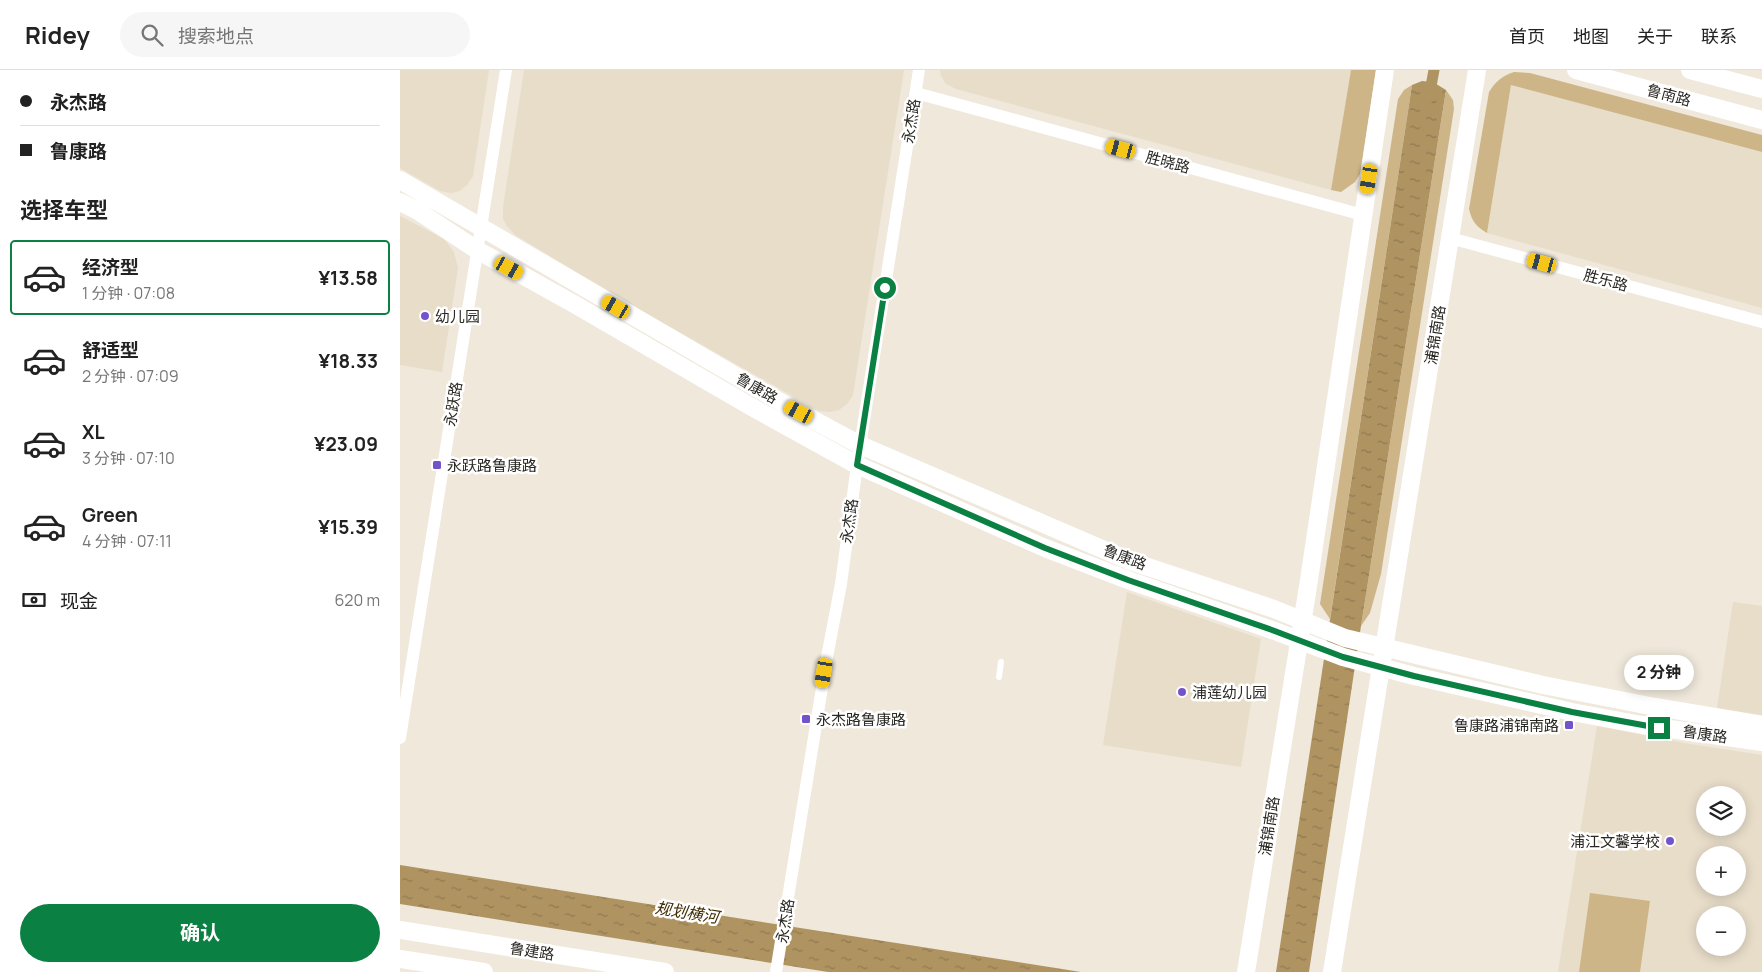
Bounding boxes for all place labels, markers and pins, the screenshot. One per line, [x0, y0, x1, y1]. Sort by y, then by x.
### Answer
place label: 幼儿园 [435, 306, 480, 327]
marker: 幼儿园 [419, 310, 431, 322]
place label: 永跃路鲁康路 [447, 455, 537, 476]
marker: 永跃路鲁康路 [431, 459, 443, 471]
place label: 浦莲幼儿园 [1192, 682, 1267, 703]
marker: 浦莲幼儿园 [1176, 686, 1188, 698]
place label: 永杰路鲁康路 [816, 709, 906, 730]
marker: 永杰路鲁康路 [800, 713, 812, 725]
place label: 鲁康路浦锦南路 [1454, 715, 1559, 736]
marker: 鲁康路浦锦南路 [1563, 719, 1575, 731]
place label: 浦江文馨学校 [1570, 831, 1660, 852]
marker: 浦江文馨学校 [1664, 835, 1676, 847]

